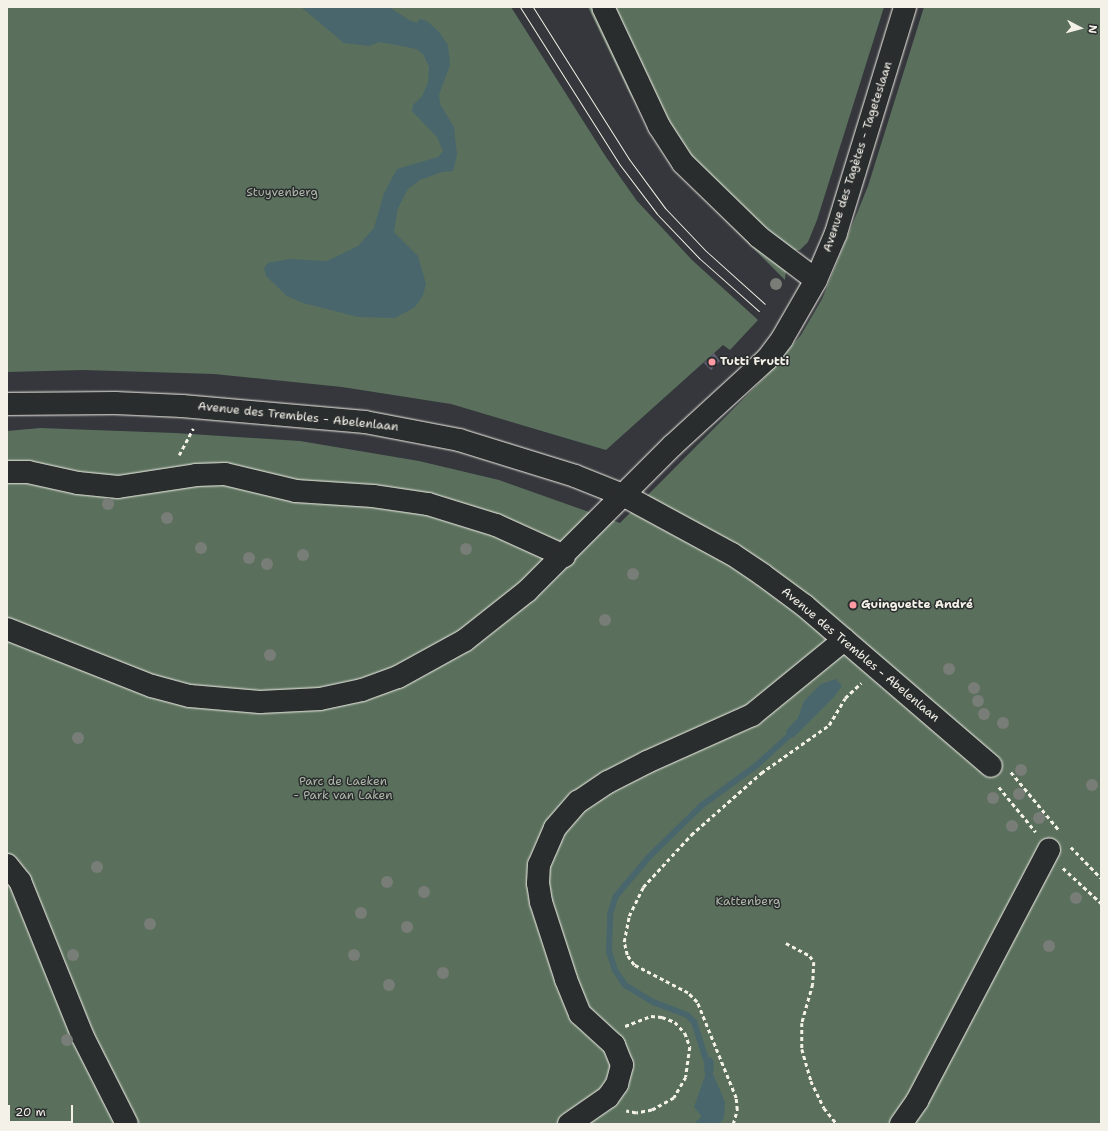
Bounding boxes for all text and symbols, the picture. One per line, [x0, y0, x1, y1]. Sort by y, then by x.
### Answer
north arrow [1060, 8, 1100, 48]
text: N [1085, 24, 1100, 34]
street label: Avenue des Tagètes - Tageteslaan [820, 60, 896, 254]
park label: Stuyvenberg [246, 186, 318, 200]
place label: Tutti Frutti [720, 355, 789, 369]
marker: Tutti Frutti [707, 357, 717, 367]
street label: Avenue des Trembles - Abelenlaan [197, 399, 399, 435]
street label: Avenue des Trembles - Abelenlaan [778, 585, 942, 725]
place label: Guinguette André [861, 598, 973, 612]
marker: Guinguette André [848, 600, 858, 610]
park label: Parc de Laeken - Park van Laken [293, 775, 393, 803]
park label: Kattenberg [716, 895, 780, 909]
scale bar [10, 1097, 75, 1123]
text: 20 m [15, 1104, 46, 1120]

